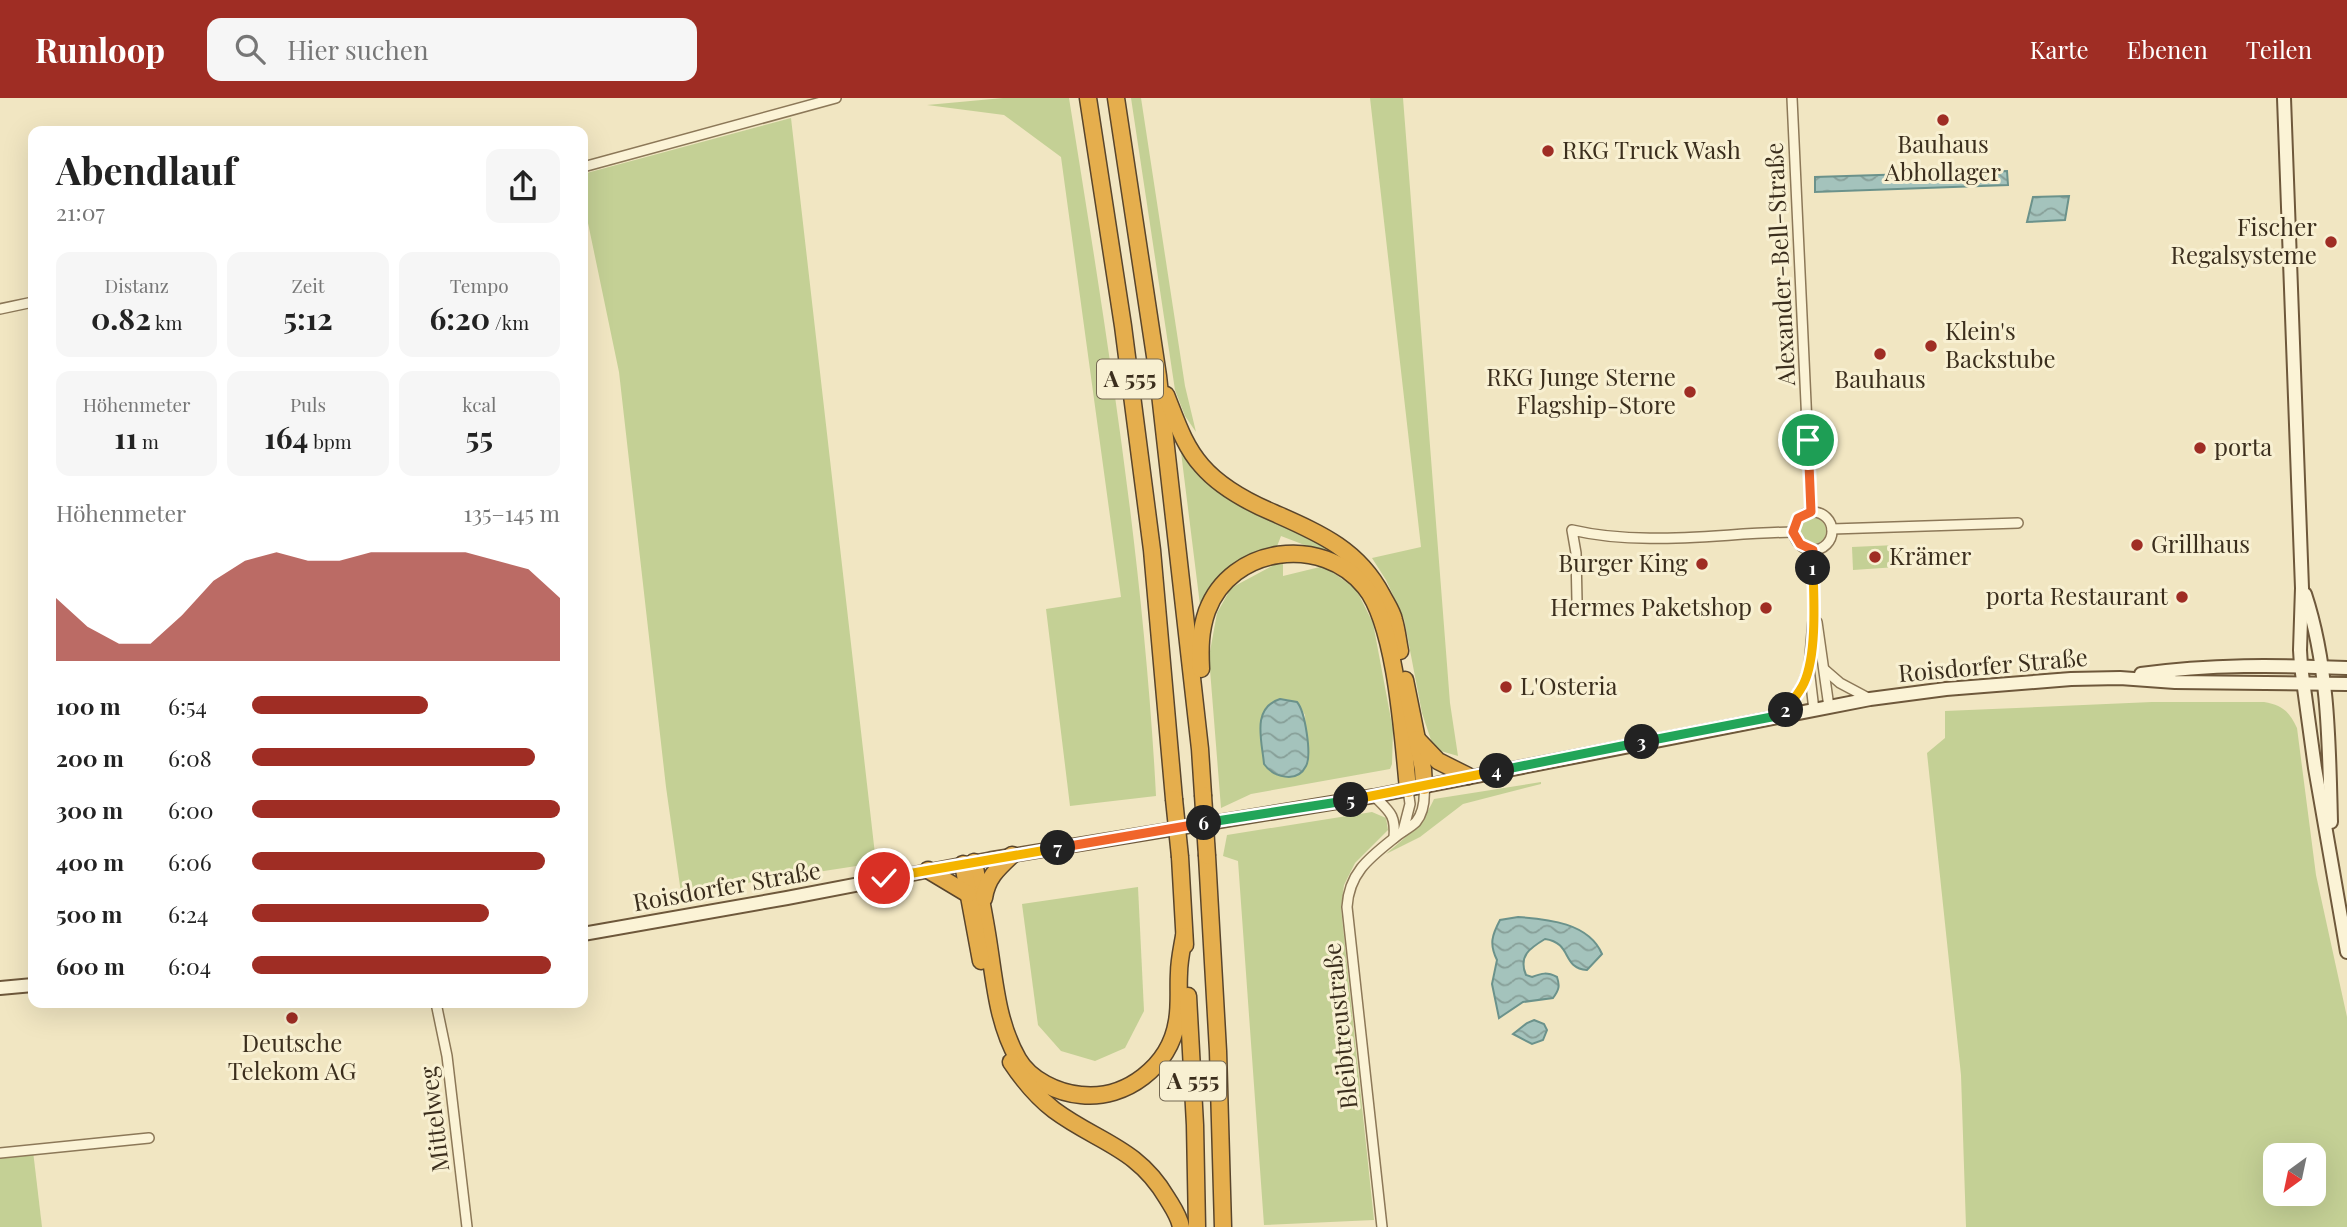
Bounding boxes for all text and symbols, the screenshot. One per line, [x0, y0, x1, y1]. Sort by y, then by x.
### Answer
search box [207, 18, 697, 81]
text: Runloop [35, 27, 165, 71]
icon: search [231, 30, 269, 68]
text: Hier suchen [287, 32, 428, 67]
text: Karte [2030, 33, 2089, 65]
text: Ebenen [2127, 33, 2208, 65]
text: Teilen [2246, 33, 2312, 65]
marker: Bauhaus Abhollager [1935, 112, 1951, 128]
place label: Bauhaus Abhollager [1884, 127, 2001, 187]
place label: RKG Truck Wash [1562, 133, 1741, 165]
street label: Alexander-Bell-Straße [1757, 142, 1801, 387]
marker: RKG Truck Wash [1540, 143, 1556, 159]
text: Abendlauf [56, 144, 237, 195]
button: share [486, 149, 560, 223]
text: 21:07 [56, 196, 105, 227]
place label: Fischer Regalsysteme [2171, 210, 2317, 270]
marker: Fischer Regalsysteme [2323, 234, 2339, 250]
text: Distanz [104, 272, 169, 298]
text: Zeit [291, 272, 325, 298]
text: Tempo [450, 272, 509, 298]
text: 0.82 [91, 298, 151, 338]
text: 5:12 [283, 298, 333, 338]
text: 6:20 [429, 298, 490, 338]
text: km [151, 309, 182, 335]
text: /km [490, 309, 529, 335]
place label: Klein's Backstube [1945, 314, 2056, 374]
marker: Klein's Backstube [1923, 338, 1939, 354]
marker: Bauhaus [1872, 346, 1888, 362]
road number: A 555 [1097, 360, 1163, 398]
place label: RKG Junge Sterne Flagship-Store [1486, 360, 1676, 420]
place label: Bauhaus [1834, 362, 1926, 394]
marker: RKG Junge Sterne Flagship-Store [1682, 384, 1698, 400]
text: Höhenmeter [83, 391, 191, 417]
text: Puls [290, 391, 326, 417]
text: kcal [462, 391, 496, 417]
pin [1778, 410, 1838, 470]
text: 11 [114, 417, 137, 457]
text: 164 [264, 417, 308, 457]
text: 55 [466, 417, 493, 457]
icon: arrive [1789, 421, 1827, 459]
text: m [137, 428, 159, 454]
text: bpm [308, 428, 352, 454]
place label: porta [2214, 430, 2272, 462]
marker: porta [2192, 440, 2208, 456]
text: Höhenmeter [56, 497, 186, 528]
text: 135–145 m [464, 497, 560, 528]
place label: Grillhaus [2151, 527, 2250, 559]
marker: Grillhaus [2129, 537, 2145, 553]
place label: Krämer [1889, 539, 1972, 571]
place label: Burger King [1558, 546, 1688, 578]
marker: Krämer [1867, 549, 1883, 565]
pin: 1 [1796, 550, 1830, 586]
text: 1 [1809, 554, 1816, 580]
marker: Burger King [1694, 556, 1710, 572]
place label: porta Restaurant [1986, 579, 2169, 611]
marker: porta Restaurant [2174, 589, 2190, 605]
place label: Hermes Paketshop [1550, 590, 1752, 622]
marker: Hermes Paketshop [1758, 600, 1774, 616]
street label: Roisdorfer Straße [1897, 640, 2089, 688]
place label: L'Osteria [1520, 669, 1618, 701]
marker: L'Osteria [1498, 679, 1514, 695]
text: 100 m [56, 690, 121, 721]
text: 6:54 [168, 690, 207, 721]
pin: 2 [1768, 692, 1803, 728]
text: 2 [1781, 696, 1790, 722]
pin: 3 [1624, 724, 1660, 760]
text: 3 [1637, 728, 1646, 754]
text: 200 m [56, 742, 124, 773]
text: 6:08 [168, 742, 212, 773]
pin: 4 [1480, 754, 1514, 788]
text: 4 [1491, 757, 1502, 783]
pin: 5 [1334, 782, 1368, 818]
text: 5 [1346, 786, 1355, 812]
text: 300 m [56, 794, 123, 825]
text: 6:00 [168, 794, 214, 825]
pin: 6 [1186, 806, 1222, 840]
text: 6 [1198, 809, 1209, 835]
pin: 7 [1040, 830, 1076, 866]
text: 7 [1053, 834, 1062, 860]
text: 400 m [56, 846, 124, 877]
text: 6:06 [168, 846, 212, 877]
pin [854, 848, 914, 908]
street label: Roisdorfer Straße [630, 853, 823, 917]
icon: check [865, 859, 903, 897]
text: 500 m [56, 898, 122, 929]
text: 6:24 [168, 898, 208, 929]
street label: Bleibtreustraße [1314, 942, 1364, 1111]
text: 600 m [56, 950, 125, 981]
text: 6:04 [168, 950, 211, 981]
marker: Deutsche Telekom AG [284, 1010, 300, 1026]
place label: Deutsche Telekom AG [228, 1026, 356, 1086]
road number: A 555 [1160, 1062, 1226, 1100]
street label: Mittelweg [411, 1064, 455, 1174]
north arrow [2263, 1143, 2326, 1206]
map controls [2263, 1143, 2326, 1206]

